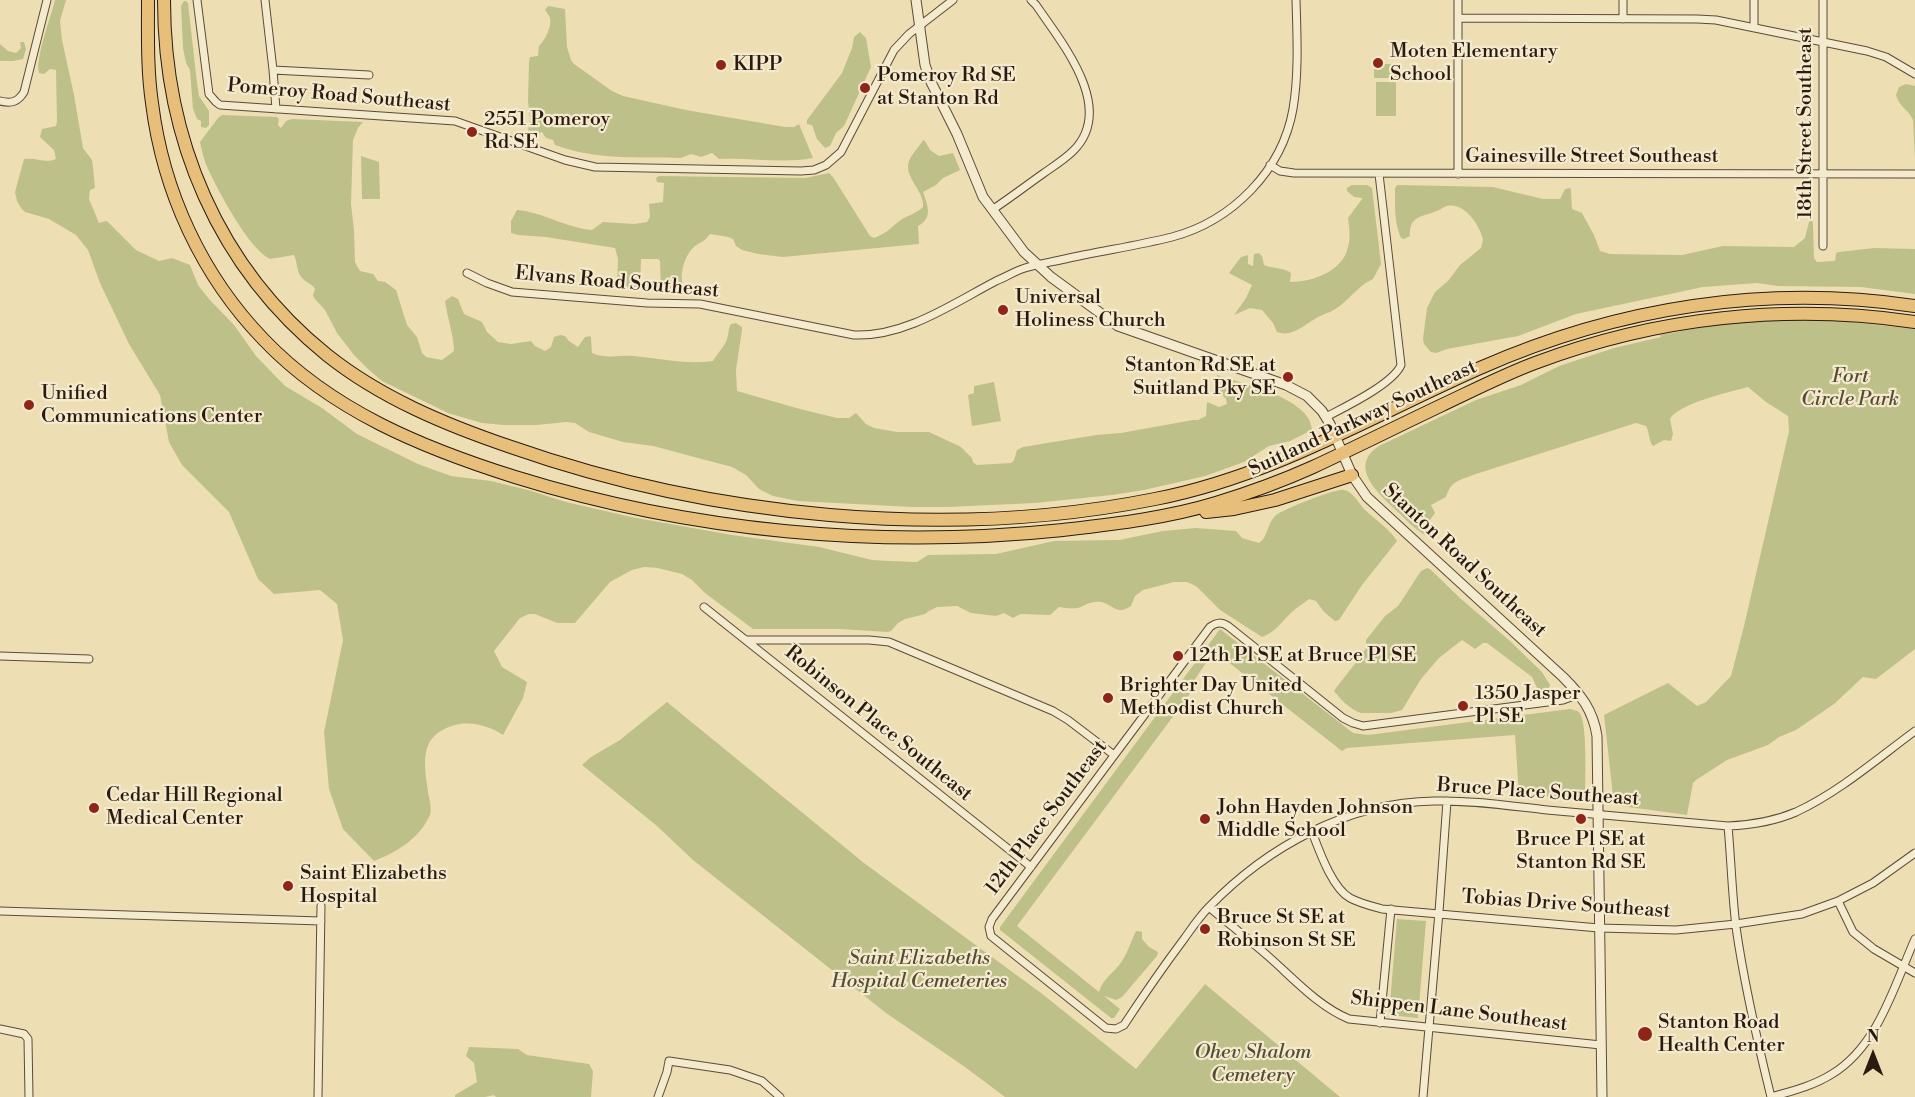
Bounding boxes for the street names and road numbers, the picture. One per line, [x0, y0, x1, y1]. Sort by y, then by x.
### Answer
street label: 18th Street Southeast [1794, 27, 1818, 219]
street label: Pomeroy Road Southeast [226, 74, 452, 118]
street label: Gainesville Street Southeast [1465, 145, 1719, 169]
street label: Elvans Road Southeast [514, 262, 720, 304]
street label: Suitland Parkway Southeast [1245, 356, 1481, 482]
street label: Stanton Road Southeast [1377, 479, 1551, 643]
street label: Robinson Place Southeast [779, 641, 977, 807]
street label: 12th Place Southeast [981, 736, 1113, 900]
street label: Bruce Place Southeast [1436, 774, 1640, 812]
street label: Tobias Drive Southeast [1461, 886, 1671, 924]
street label: Shippen Lane Southeast [1349, 987, 1569, 1037]

